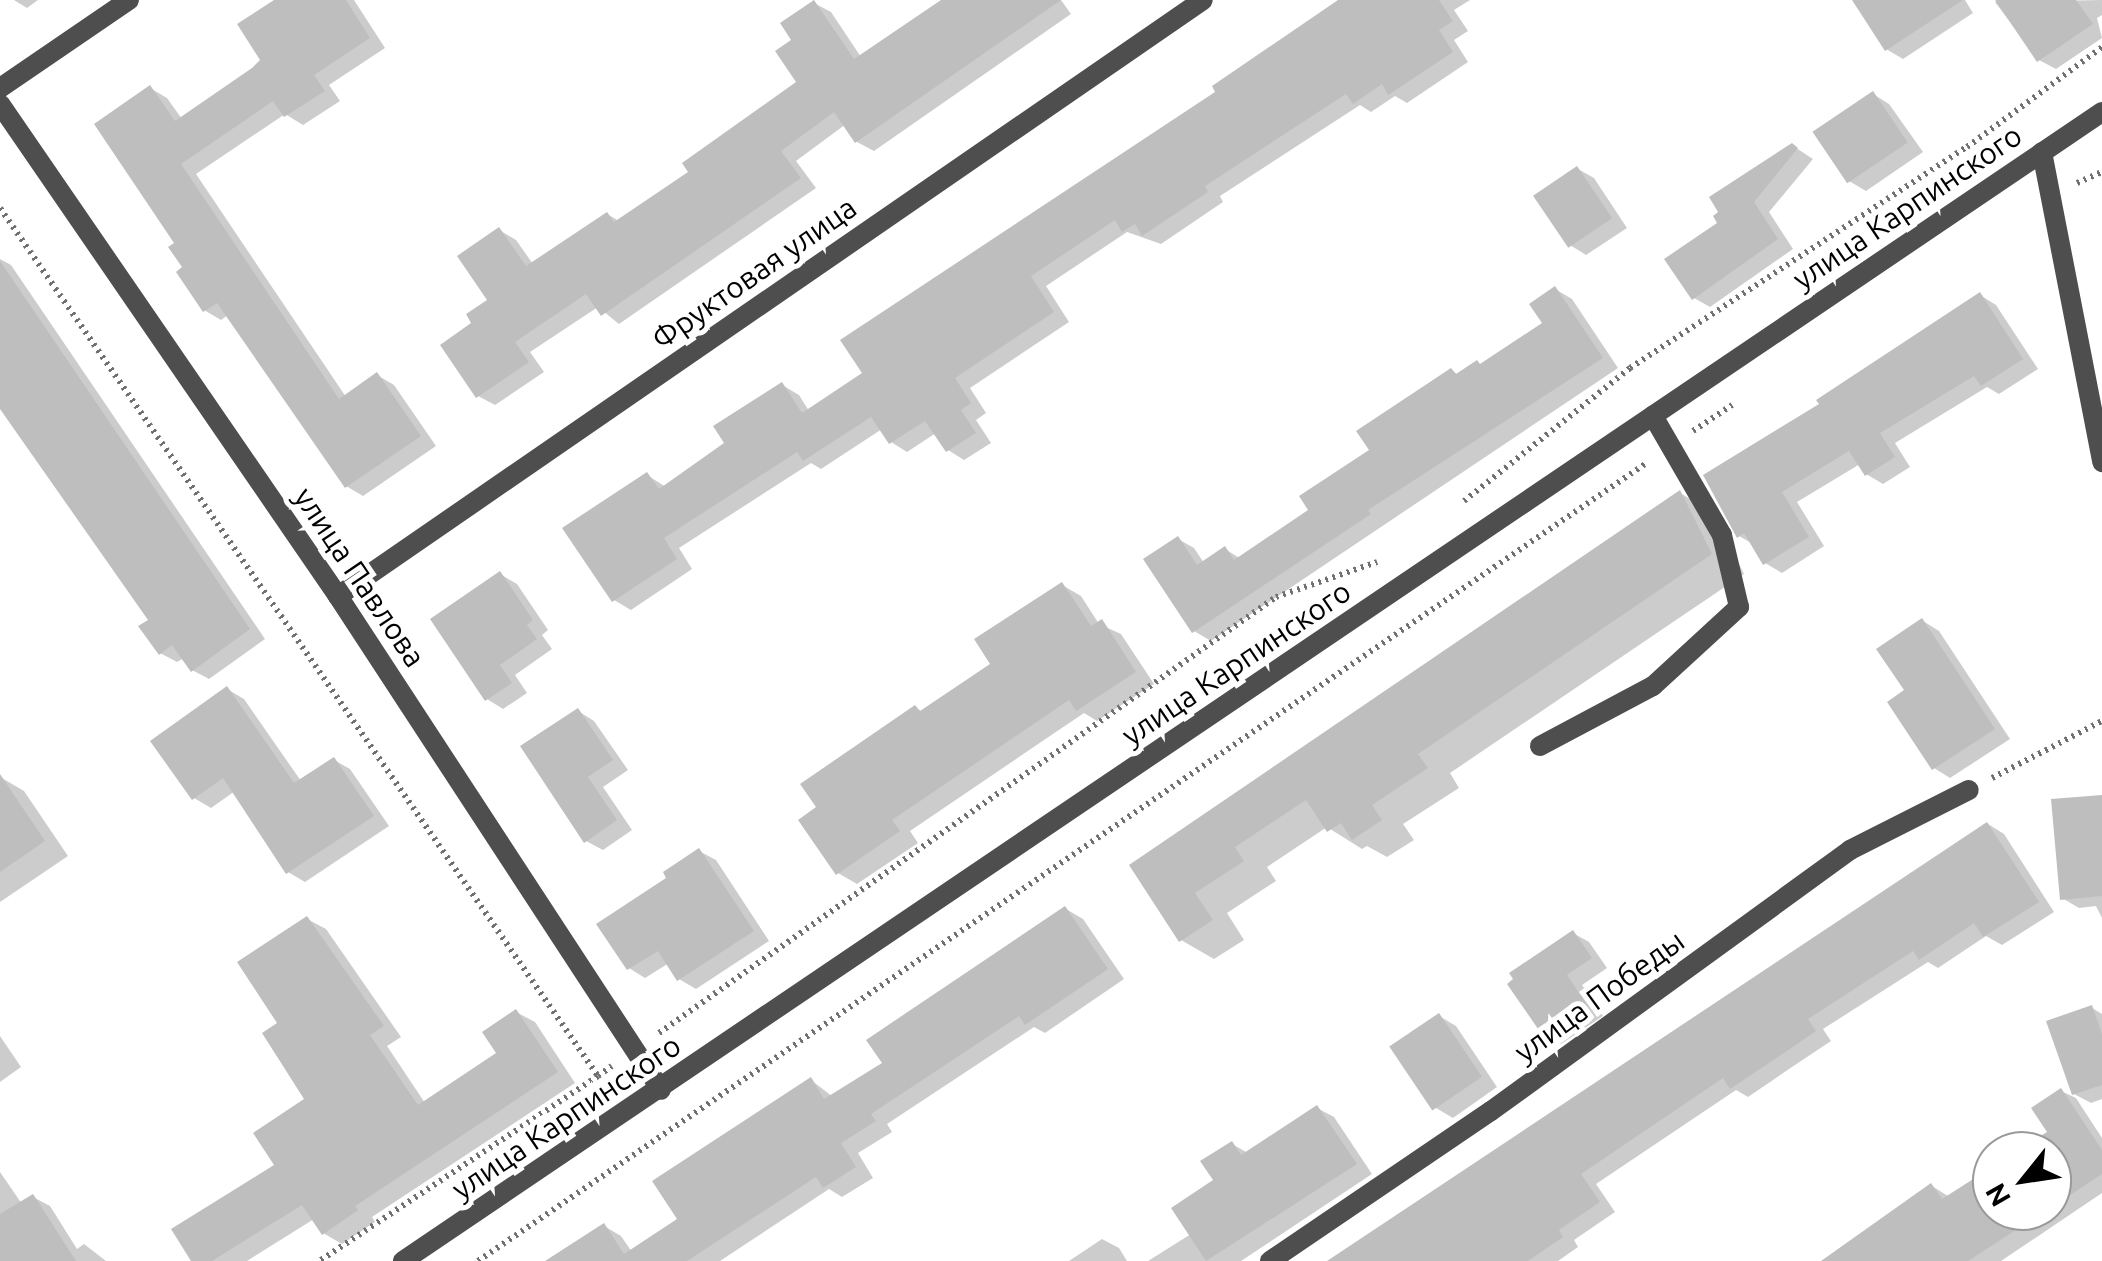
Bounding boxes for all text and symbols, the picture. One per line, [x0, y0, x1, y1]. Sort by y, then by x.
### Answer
street label: улица Карпинского [1786, 117, 2028, 297]
street label: Фруктовая улица [645, 189, 863, 357]
street label: улица Павлова [287, 480, 433, 674]
street label: улица Карпинского [1115, 573, 1357, 753]
street label: улица Победы [1507, 922, 1691, 1070]
street label: улица Карпинского [445, 1027, 687, 1207]
north arrow [1972, 1131, 2072, 1231]
text: N [1979, 1178, 2016, 1212]

